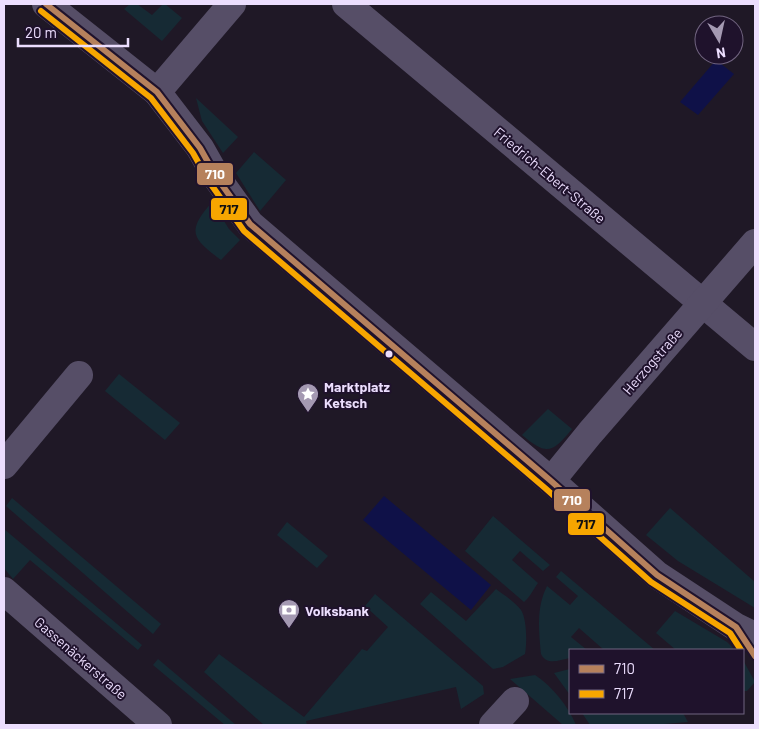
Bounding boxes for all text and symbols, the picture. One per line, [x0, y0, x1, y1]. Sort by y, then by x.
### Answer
scale bar [18, 15, 128, 47]
north arrow [694, 15, 744, 65]
text: 20 m [25, 23, 57, 41]
text: N [715, 44, 727, 62]
street label: Friedrich-Ebert-Straße [491, 123, 609, 227]
line badge: 710 [196, 162, 234, 186]
text: 710 [205, 165, 225, 182]
line badge: 717 [210, 197, 248, 221]
text: 717 [220, 200, 239, 217]
street label: Herzogstraße [619, 324, 685, 398]
unlabelled marker [384, 349, 394, 359]
place label: Marktplatz Ketsch [324, 378, 390, 411]
place icon: Marktplatz Ketsch [296, 382, 320, 413]
line badge: 710 [553, 488, 591, 512]
text: 710 [562, 491, 582, 508]
line badge: 717 [567, 512, 605, 536]
text: 717 [577, 515, 596, 532]
bank icon: Volksbank [277, 598, 301, 629]
place label: Volksbank [305, 602, 369, 619]
street label: Gassenäckerstraße [31, 613, 131, 703]
legend [569, 649, 744, 714]
text: 710 [614, 659, 635, 677]
text: 717 [614, 684, 634, 702]

